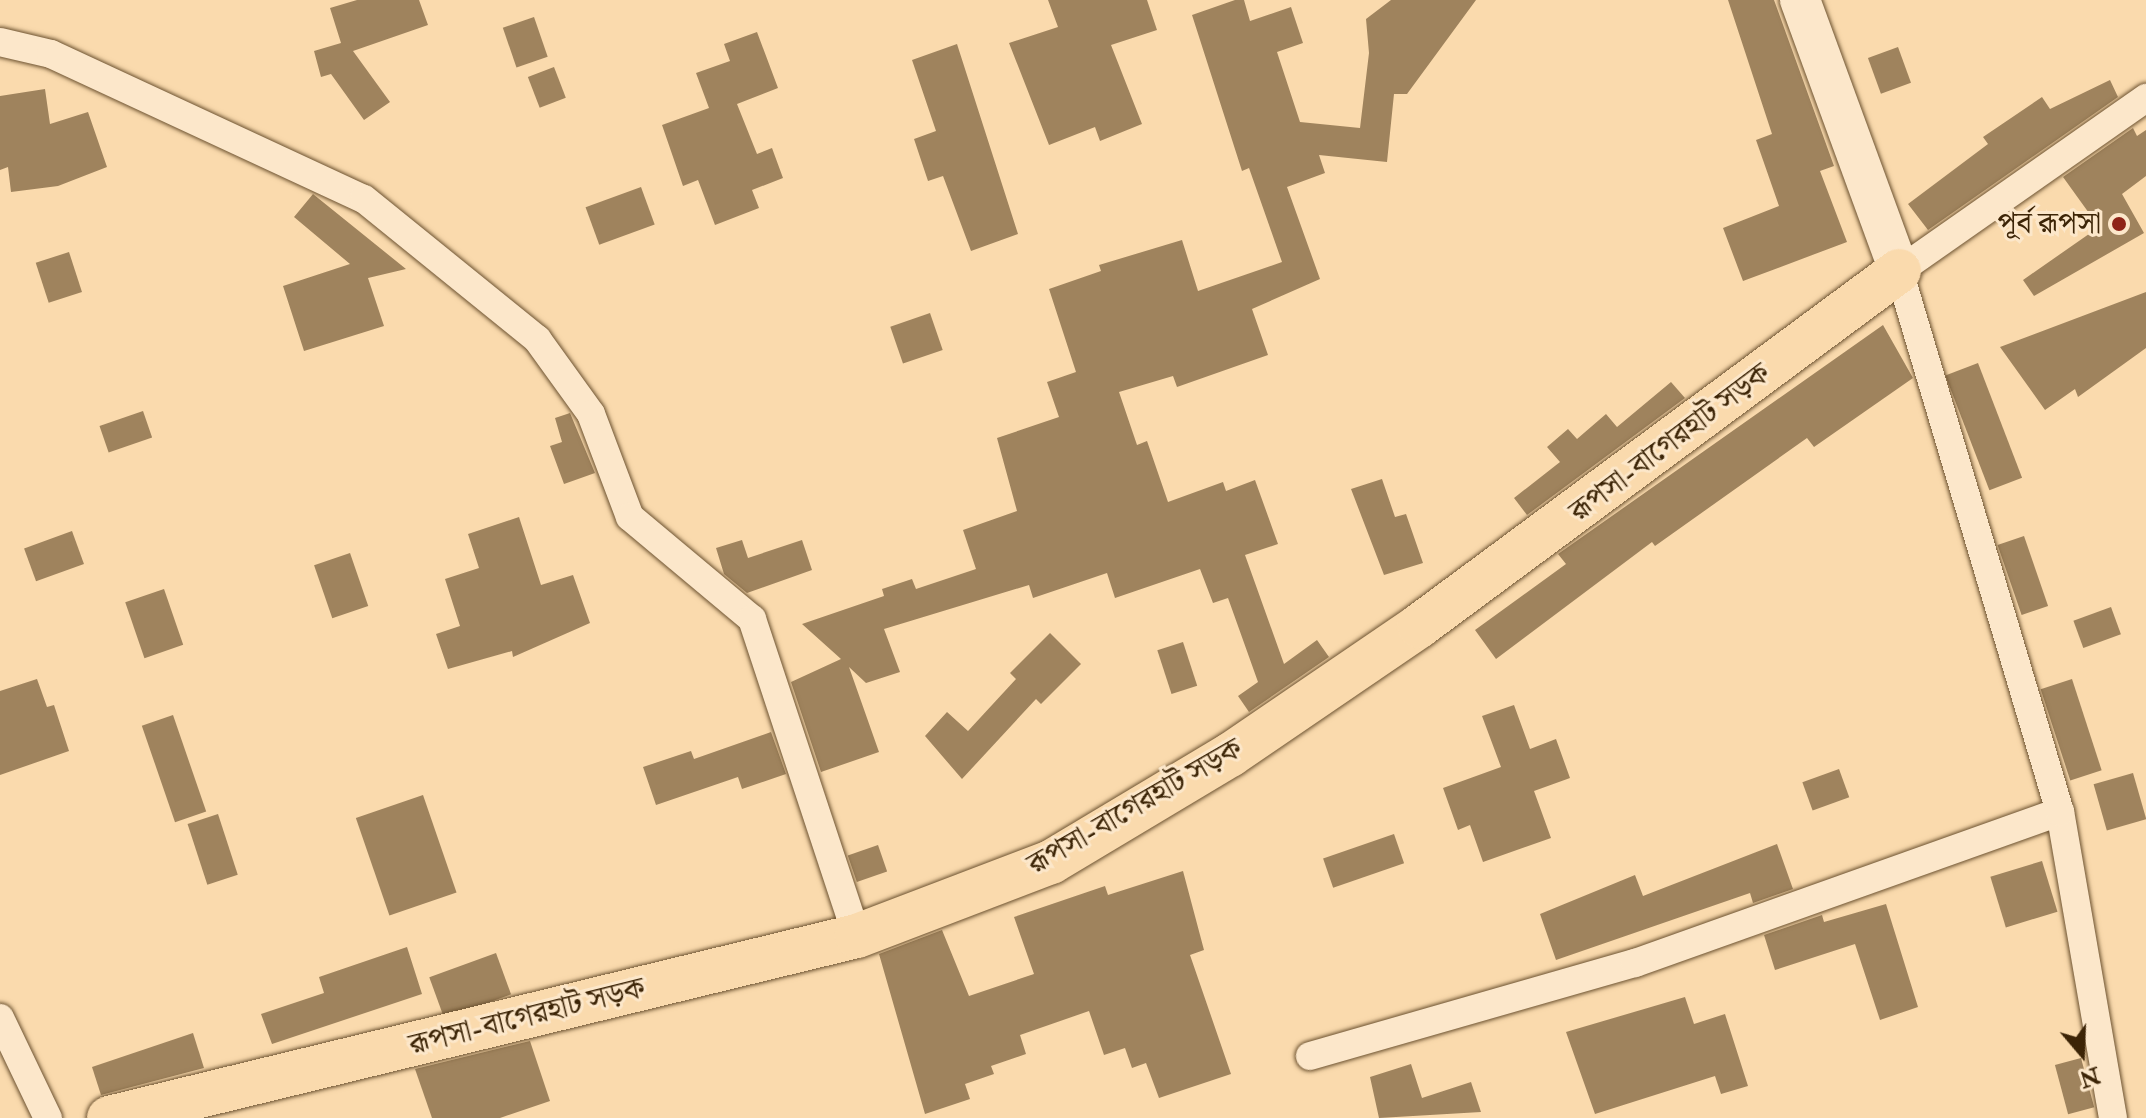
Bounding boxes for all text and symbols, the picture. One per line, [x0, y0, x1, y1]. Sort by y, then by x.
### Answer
place label: পূর্ব রূপসা [1997, 206, 2101, 242]
marker: পূর্ব রূপসা [2108, 213, 2130, 235]
street label: রূপসা-বাগেরহাট সড়ক [1563, 356, 1777, 530]
street label: রূপসা-বাগেরহাট সড়ক [1021, 731, 1249, 883]
street label: রূপসা-বাগেরহাট সড়ক [405, 970, 649, 1064]
north arrow [2042, 1014, 2122, 1094]
text: N [2076, 1060, 2104, 1093]

